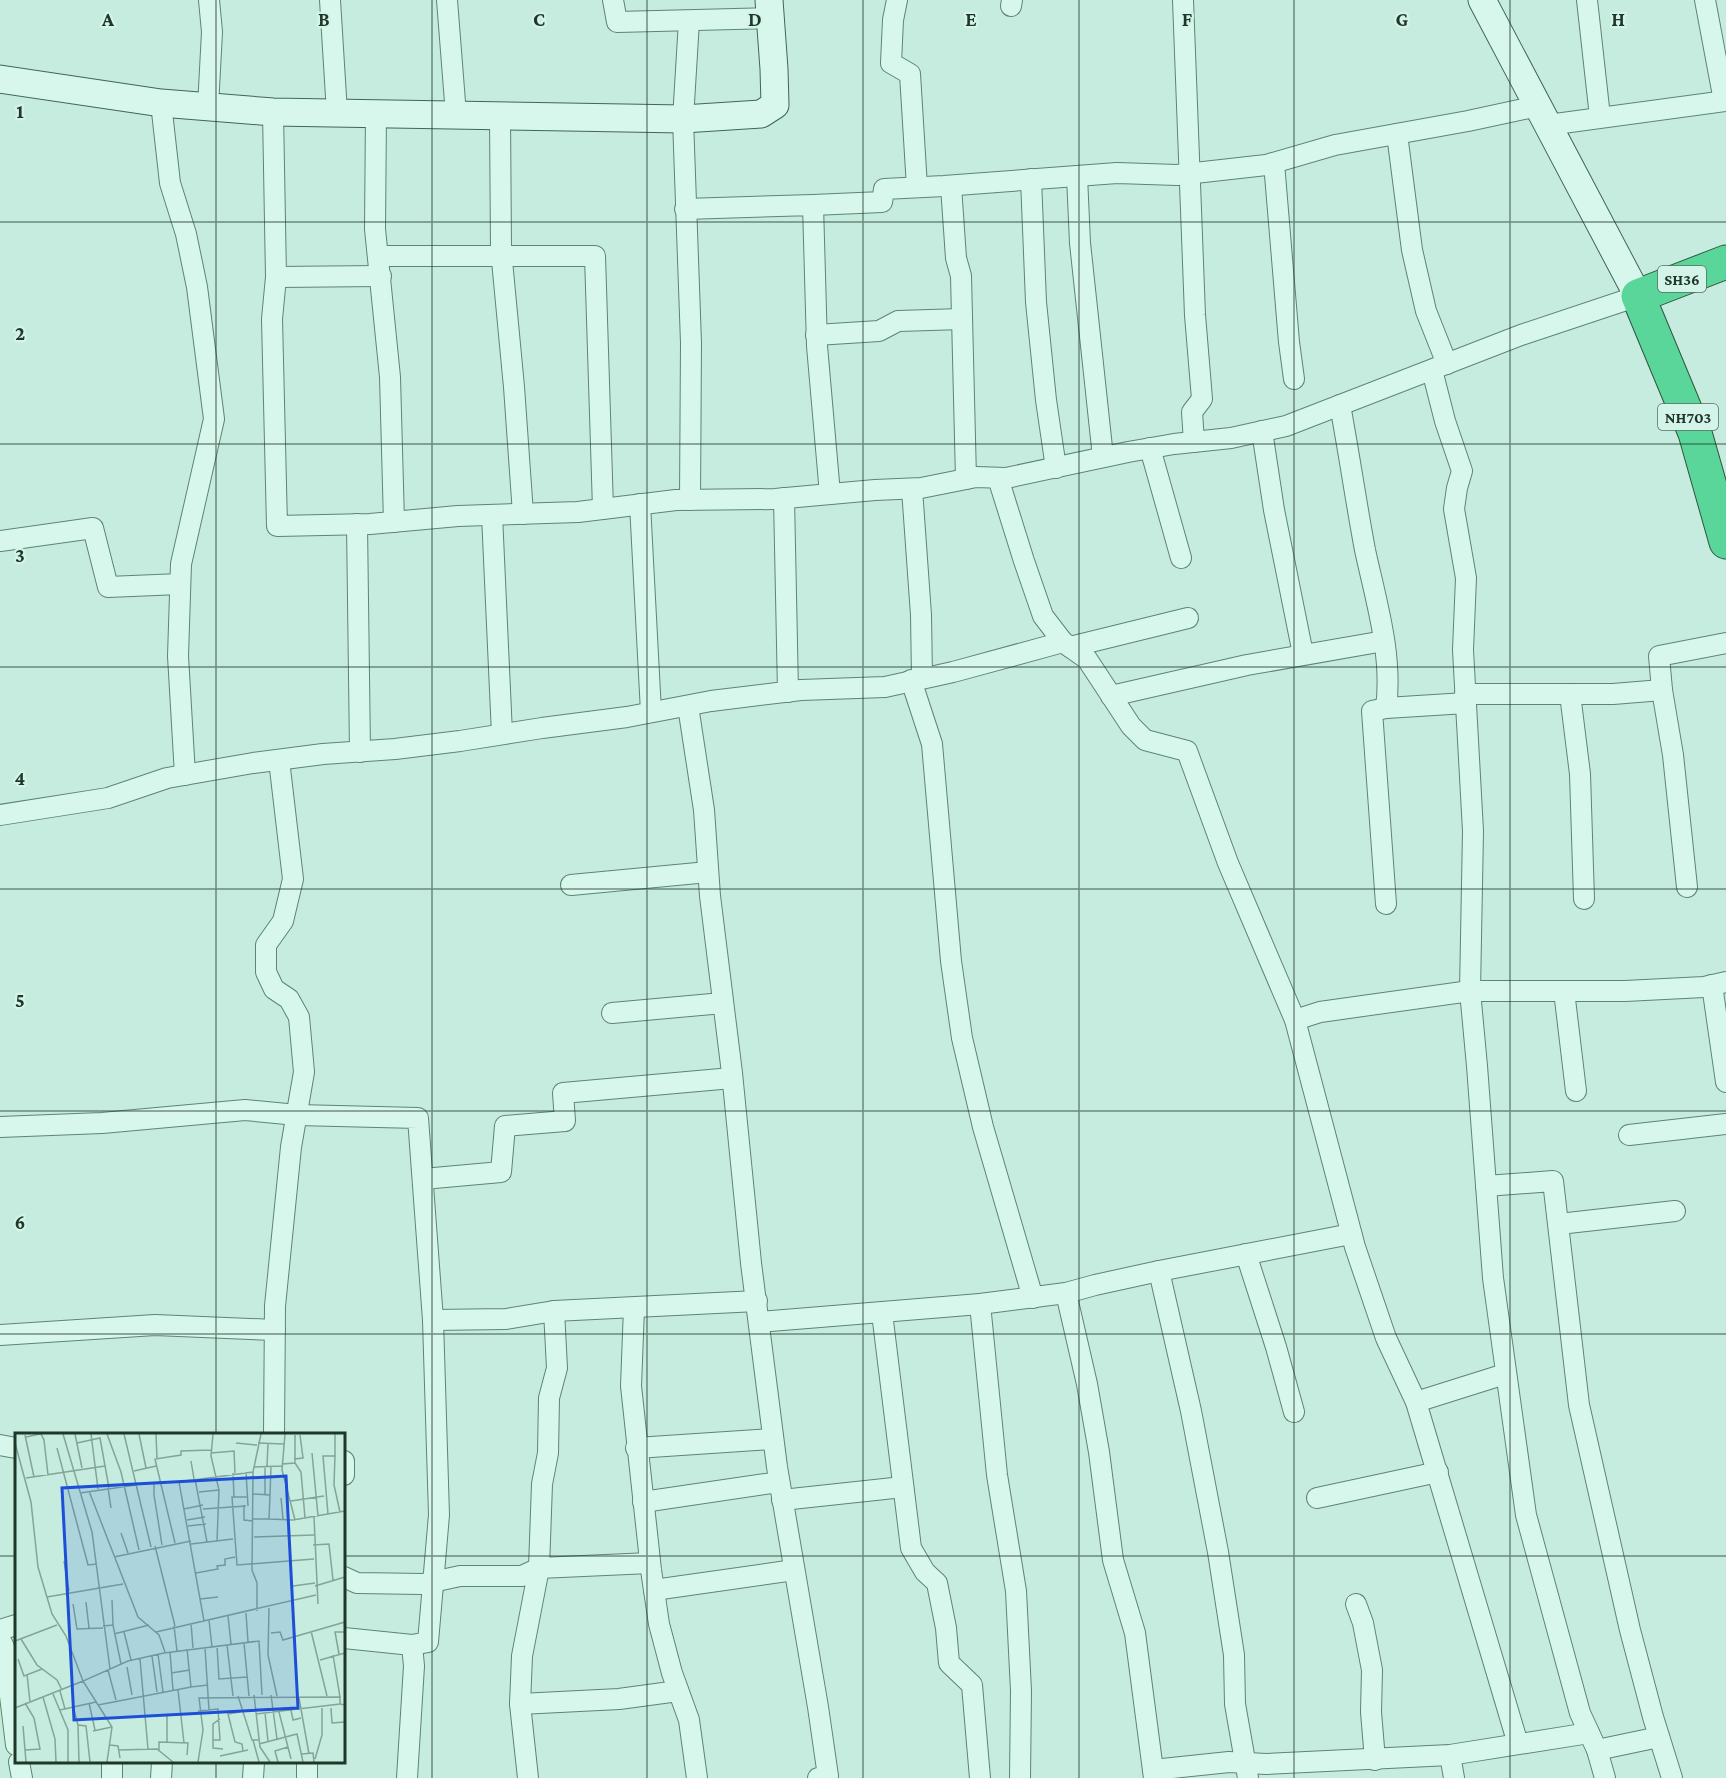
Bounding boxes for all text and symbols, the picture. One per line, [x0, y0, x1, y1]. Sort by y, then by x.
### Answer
text: A [101, 8, 115, 30]
text: B [318, 8, 330, 30]
text: C [533, 8, 545, 30]
text: D [748, 8, 762, 30]
text: E [965, 8, 977, 30]
text: F [1182, 8, 1193, 30]
text: G [1396, 8, 1409, 30]
text: H [1611, 8, 1625, 30]
text: 1 [16, 100, 24, 122]
road number: SH36 [1658, 266, 1706, 292]
text: 2 [15, 322, 25, 344]
road number: NH703 [1658, 404, 1718, 430]
text: 3 [15, 544, 25, 566]
text: 4 [15, 767, 26, 789]
text: 5 [15, 989, 25, 1011]
text: 6 [15, 1211, 25, 1233]
inset map [15, 1433, 345, 1763]

